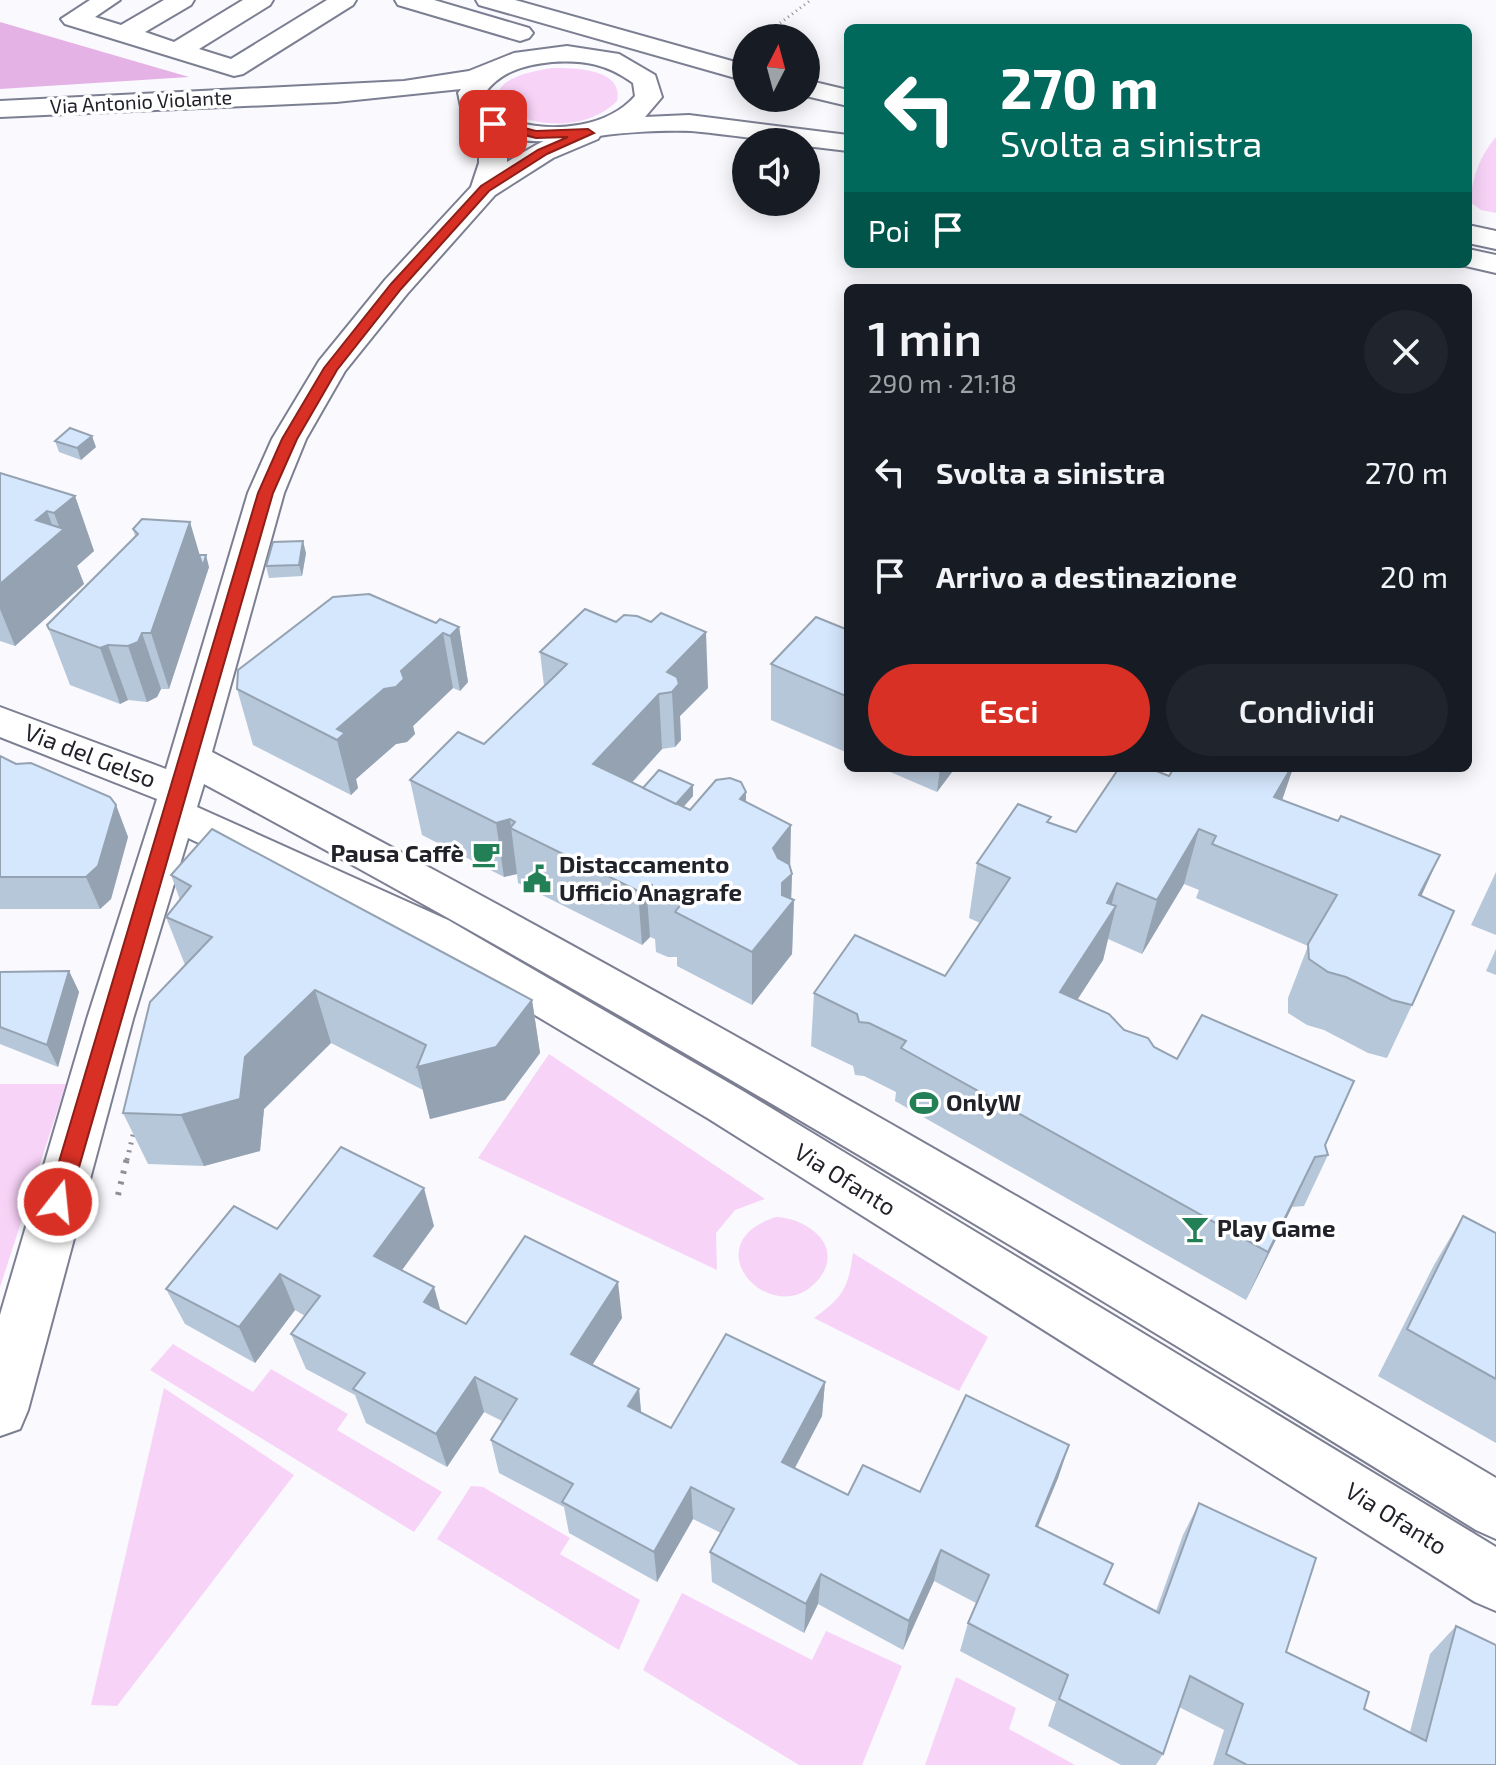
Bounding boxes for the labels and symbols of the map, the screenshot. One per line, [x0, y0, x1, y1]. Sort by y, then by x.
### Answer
north arrow [732, 24, 820, 112]
street label: Via Antonio Violante [49, 84, 233, 118]
pin [459, 90, 527, 158]
street label: Via del Gelso [21, 716, 160, 793]
place label: Pausa Caffè [330, 838, 464, 867]
cafe icon: Pausa Caffè [471, 839, 501, 869]
place label: Distaccamento Ufficio Anagrafe [559, 849, 742, 906]
public building icon: Distaccamento Ufficio Anagrafe [522, 864, 552, 894]
place label: OnlyW [946, 1087, 1021, 1116]
sports icon: OnlyW [909, 1088, 939, 1118]
street label: Via Ofanto [790, 1136, 902, 1221]
position arrow [16, 1160, 100, 1244]
place label: Play Game [1217, 1213, 1335, 1242]
bar icon: Play Game [1180, 1214, 1210, 1244]
street label: Via Ofanto [1341, 1475, 1453, 1560]

